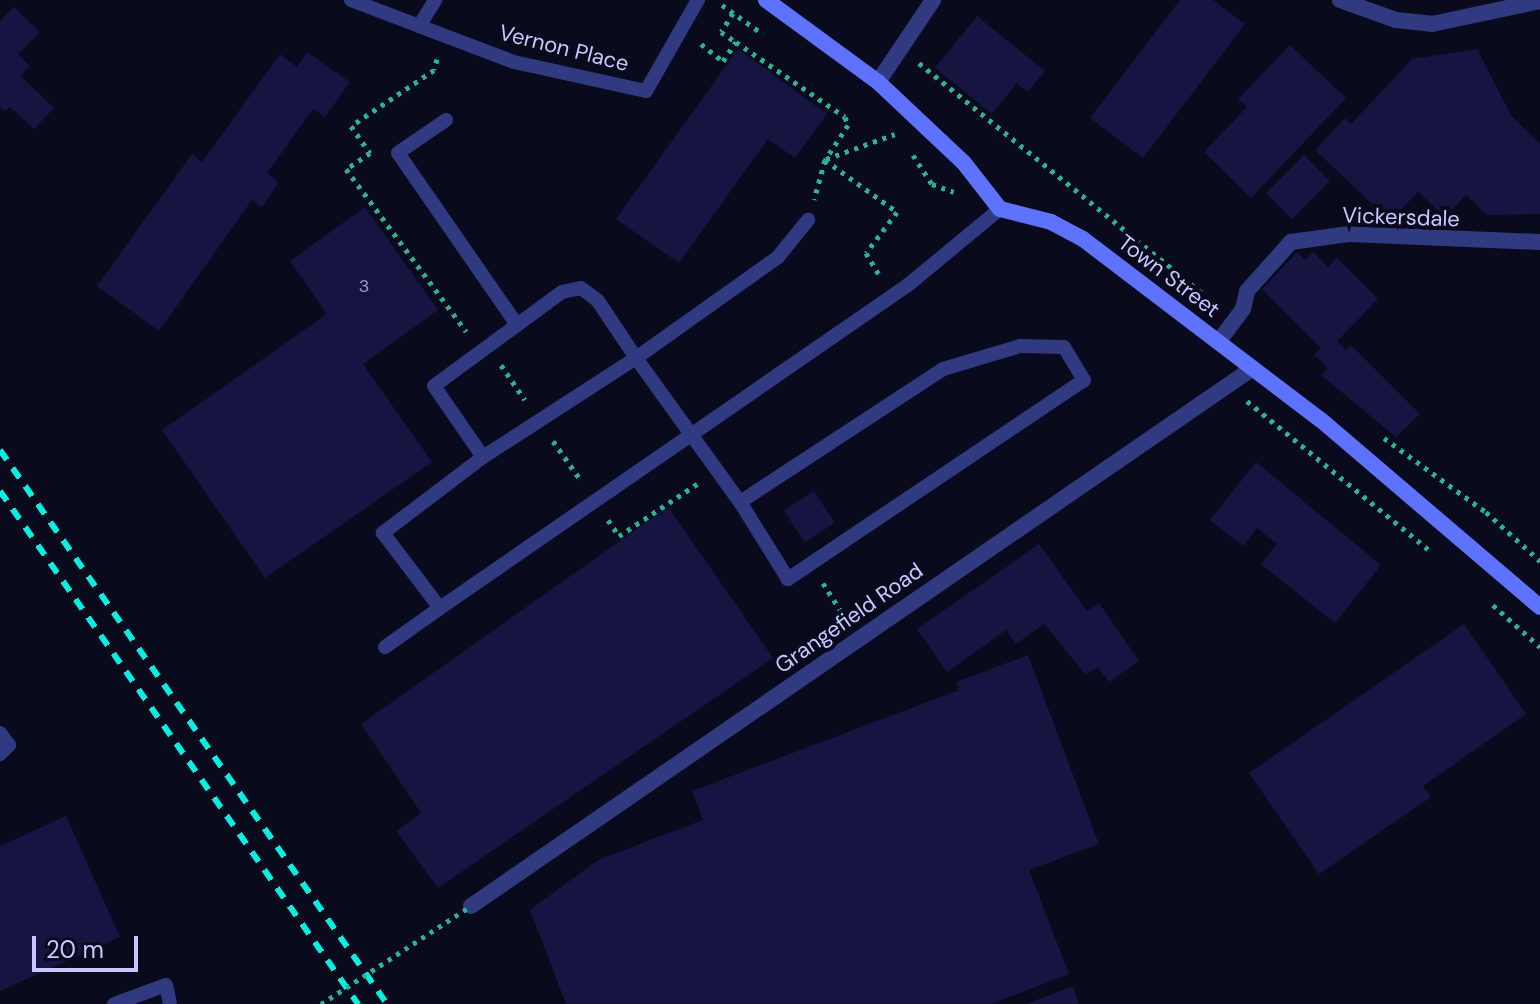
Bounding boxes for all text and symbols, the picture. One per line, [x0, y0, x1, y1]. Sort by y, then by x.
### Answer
street label: Vernon Place [496, 19, 632, 77]
street label: Vickersdale [1342, 202, 1460, 232]
street label: Town Street [1113, 229, 1225, 323]
house number: 3 [359, 275, 369, 297]
street label: Grangefield Road [770, 557, 928, 679]
scale bar [36, 920, 142, 970]
text: 20 m [46, 934, 104, 965]

